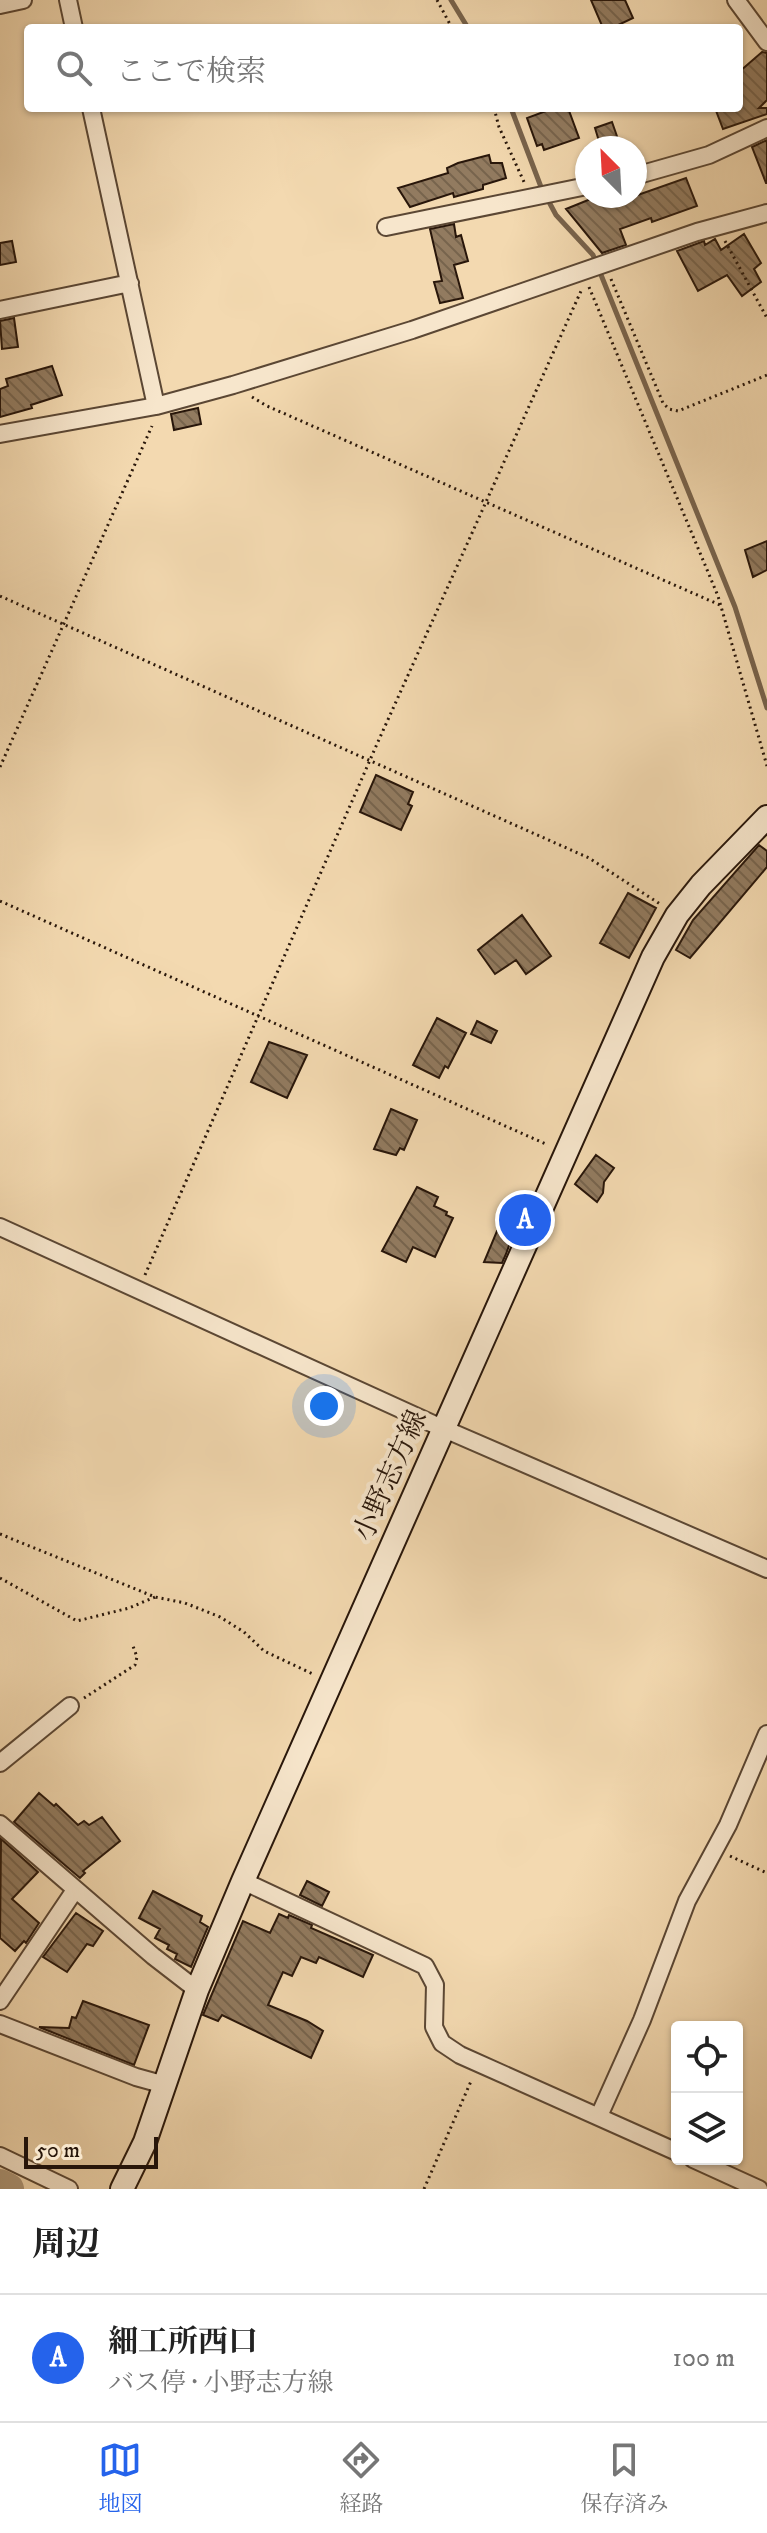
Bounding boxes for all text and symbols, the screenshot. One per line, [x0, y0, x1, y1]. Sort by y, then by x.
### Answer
search box [24, 24, 743, 112]
icon: search [52, 46, 96, 90]
text: ここで検索 [116, 54, 266, 91]
north arrow [575, 136, 647, 208]
pin: A [499, 1190, 551, 1250]
your location [304, 1386, 344, 1426]
street label: 小野志方線 [346, 1405, 435, 1547]
map controls [671, 2021, 743, 2165]
button: locate [671, 2021, 743, 2093]
button: layers [671, 2093, 743, 2165]
scale bar [24, 2133, 158, 2169]
text: 50 m [36, 2137, 80, 2164]
text: 周辺 [32, 2224, 100, 2266]
text: 細工所西口 [108, 2324, 258, 2361]
text: A [50, 2342, 66, 2375]
text: 100 m [672, 2342, 735, 2375]
text: バス停 · 小野志方線 [108, 2367, 333, 2400]
tab: 地図 [98, 2438, 143, 2518]
tab: 経路 [339, 2438, 384, 2518]
tab: 保存済み [580, 2438, 669, 2518]

